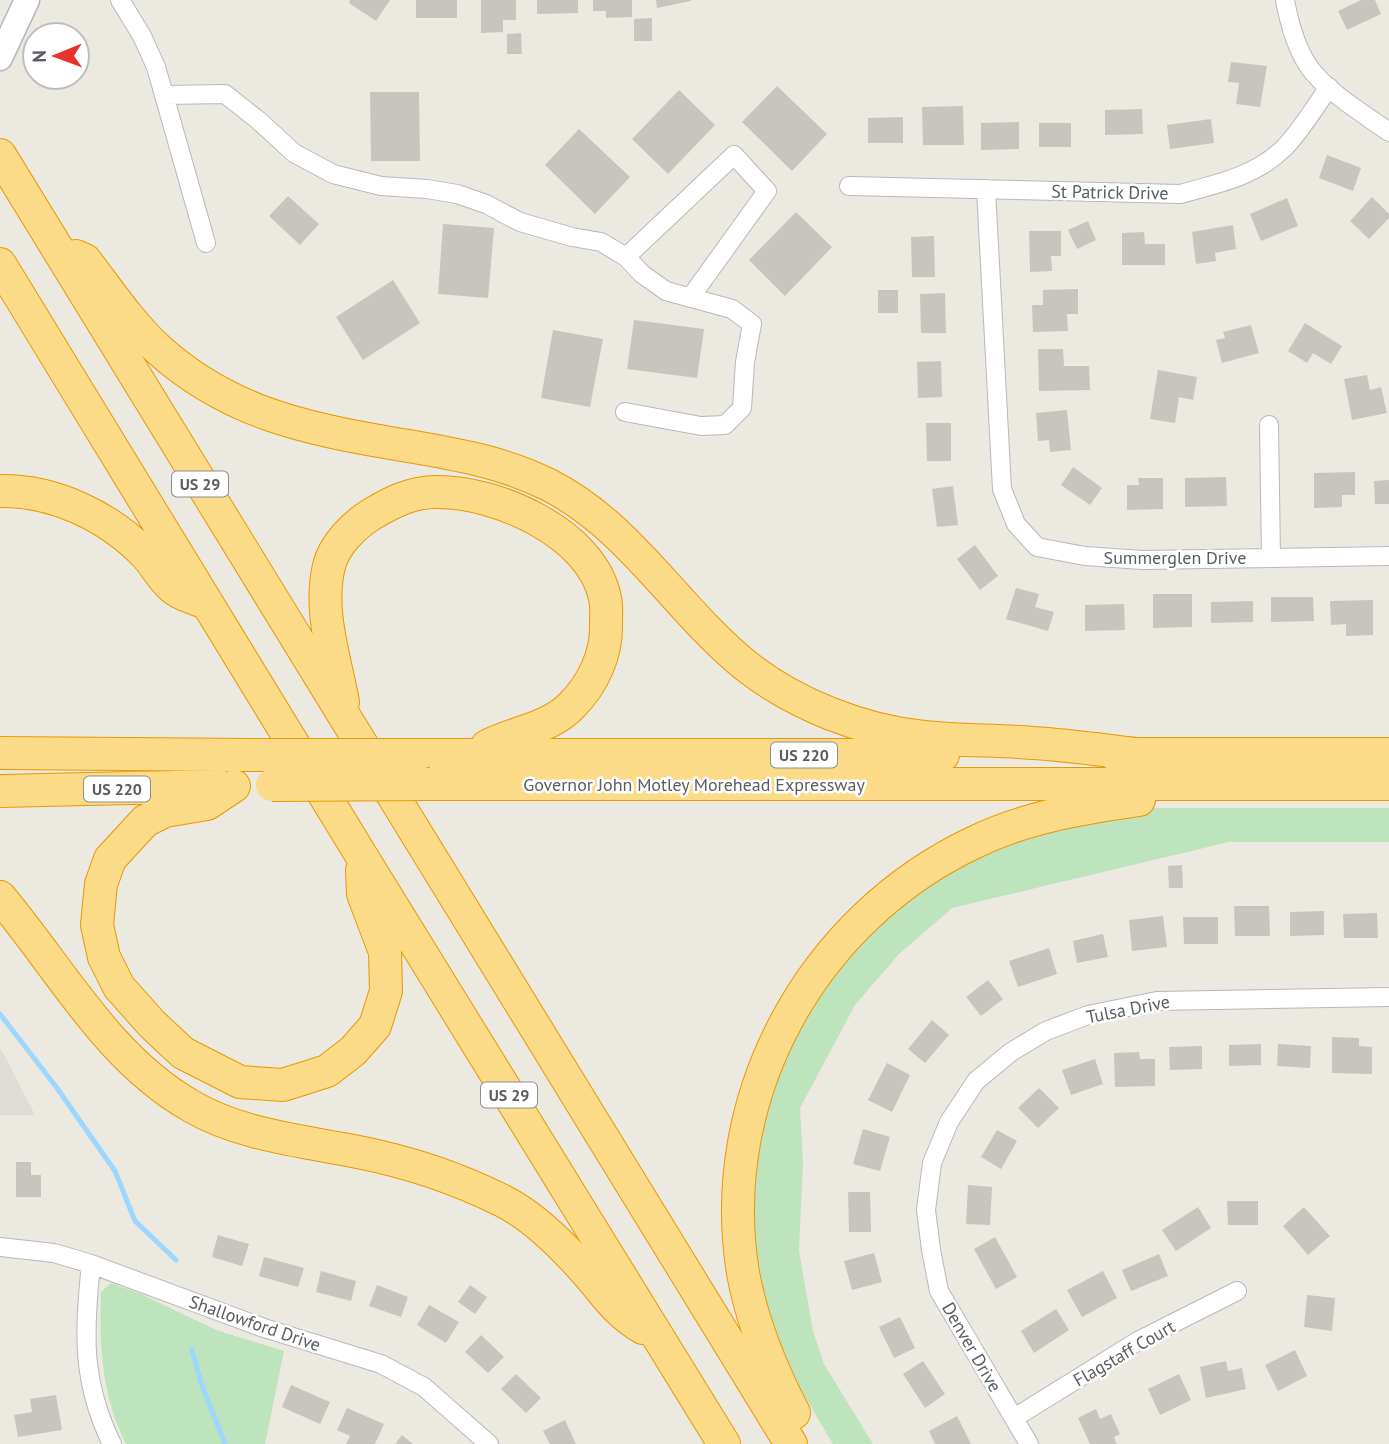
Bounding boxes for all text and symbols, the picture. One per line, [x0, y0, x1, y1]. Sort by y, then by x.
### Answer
north arrow [21, 21, 91, 91]
text: N [27, 50, 51, 63]
street label: St Patrick Drive [1051, 179, 1169, 205]
road number: US 29 [172, 471, 228, 496]
street label: Summerglen Drive [1104, 546, 1246, 569]
road number: US 220 [771, 742, 837, 768]
street label: Governor John Motley Morehead Expressway [523, 773, 865, 796]
road number: US 220 [84, 776, 150, 802]
street label: Tulsa Drive [1084, 990, 1172, 1028]
road number: US 29 [481, 1082, 537, 1107]
street label: Shallowford Drive [186, 1290, 324, 1356]
street label: Denver Drive [937, 1298, 1007, 1396]
street label: Flagstaff Court [1069, 1315, 1179, 1391]

